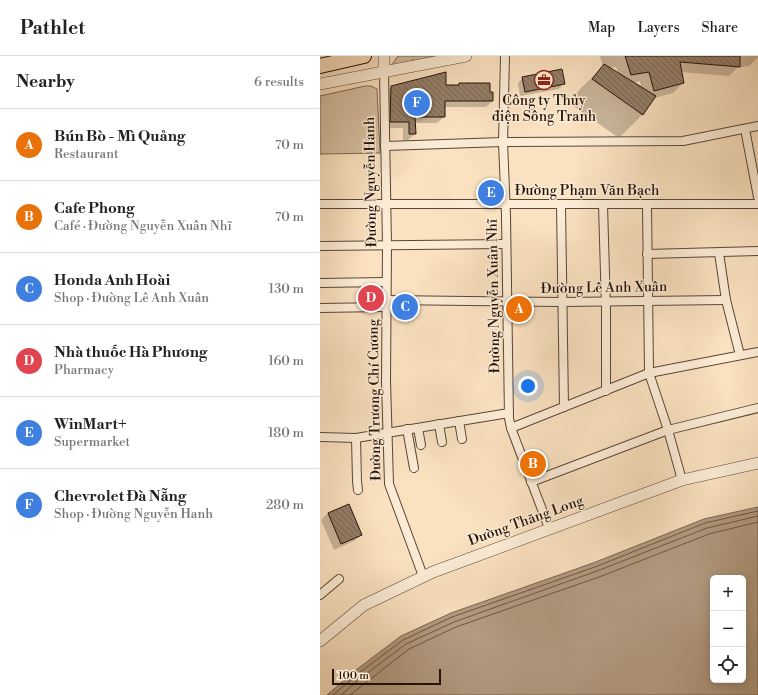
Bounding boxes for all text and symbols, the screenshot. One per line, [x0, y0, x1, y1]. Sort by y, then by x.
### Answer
text: Pathlet [20, 16, 85, 40]
text: Map [588, 19, 615, 37]
text: Layers [637, 19, 680, 37]
text: Share [702, 19, 738, 37]
office icon: Công ty Thủy điện Sông Tranh [533, 69, 555, 91]
text: Nearby [16, 71, 75, 93]
text: 6 results [254, 74, 304, 90]
pin: F [404, 88, 430, 118]
place label: Công ty Thủy điện Sông Tranh [492, 92, 597, 126]
street label: Đường Nguyễn Hanh [361, 116, 381, 248]
text: Bún Bò - Mì Quảng [54, 127, 185, 146]
text: A [24, 137, 34, 153]
text: 70 m [275, 137, 304, 153]
text: Restaurant [54, 146, 119, 162]
pin: E [478, 178, 504, 208]
street label: Đường Phạm Văn Bạch [515, 182, 660, 200]
text: Cafe Phong [54, 199, 135, 218]
text: B [24, 209, 34, 225]
text: 70 m [275, 209, 304, 225]
text: Café · Đường Nguyễn Xuân Nhĩ [54, 218, 232, 234]
street label: Đường Nguyễn Xuân Nhĩ [484, 218, 504, 374]
text: Honda Anh Hoài [54, 271, 170, 290]
street label: Đường Lê Anh Xuân [541, 278, 668, 298]
text: C [24, 281, 34, 297]
text: 130 m [269, 281, 304, 297]
pin: D [358, 283, 384, 313]
text: Shop · Đường Lê Anh Xuân [54, 290, 209, 306]
pin: C [392, 292, 418, 322]
pin: A [506, 294, 532, 324]
street label: Đường Trương Chí Cương [365, 318, 385, 481]
text: Nhà thuốc Hà Phương [54, 343, 207, 362]
text: D [24, 353, 34, 369]
text: 160 m [268, 353, 304, 369]
text: Pharmacy [54, 362, 114, 378]
your location [518, 376, 538, 396]
text: WinMart+ [54, 415, 127, 434]
text: E [24, 425, 34, 441]
text: 180 m [268, 425, 304, 441]
text: Supermarket [54, 434, 130, 450]
pin: B [520, 449, 546, 479]
text: Chevrolet Đà Nẵng [54, 487, 186, 506]
street label: Đường Thăng Long [466, 492, 587, 550]
text: F [24, 497, 34, 513]
text: 280 m [266, 497, 304, 513]
text: Shop · Đường Nguyễn Hanh [54, 506, 213, 522]
map controls [710, 575, 746, 683]
button: + [710, 575, 746, 611]
button: − [710, 611, 746, 647]
button: locate [710, 647, 746, 683]
scale bar [332, 667, 441, 686]
text: 100 m [338, 669, 369, 683]

